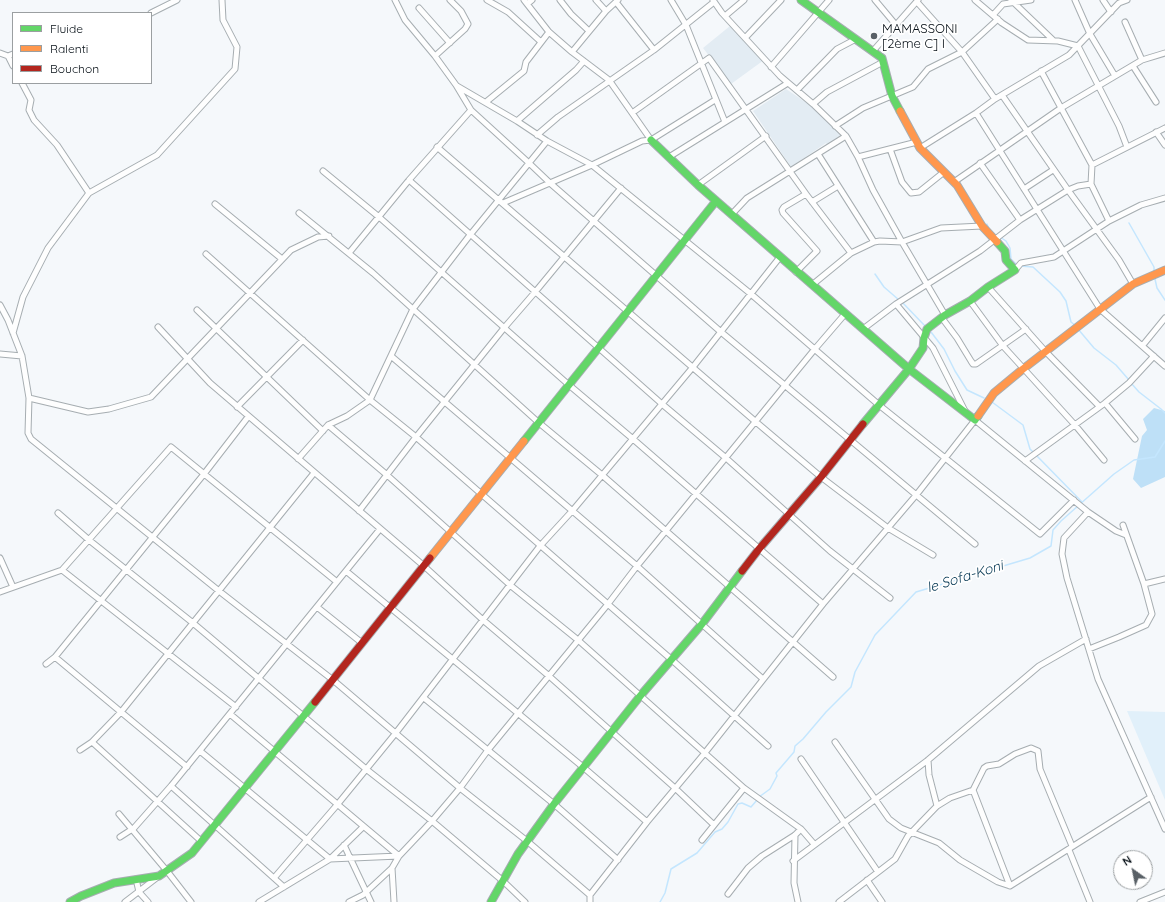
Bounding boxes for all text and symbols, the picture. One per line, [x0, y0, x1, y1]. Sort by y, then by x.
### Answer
legend [12, 12, 152, 84]
text: Fluide [50, 21, 83, 36]
place label: MAMASSONI [2ème C] I [882, 21, 958, 52]
marker: MAMASSONI [2ème C] I [869, 31, 879, 41]
text: Ralenti [50, 41, 88, 56]
text: Bouchon [50, 61, 99, 76]
water label: le Sofa-Koni [925, 557, 1005, 597]
north arrow [1113, 850, 1153, 890]
text: N [1120, 853, 1134, 869]

